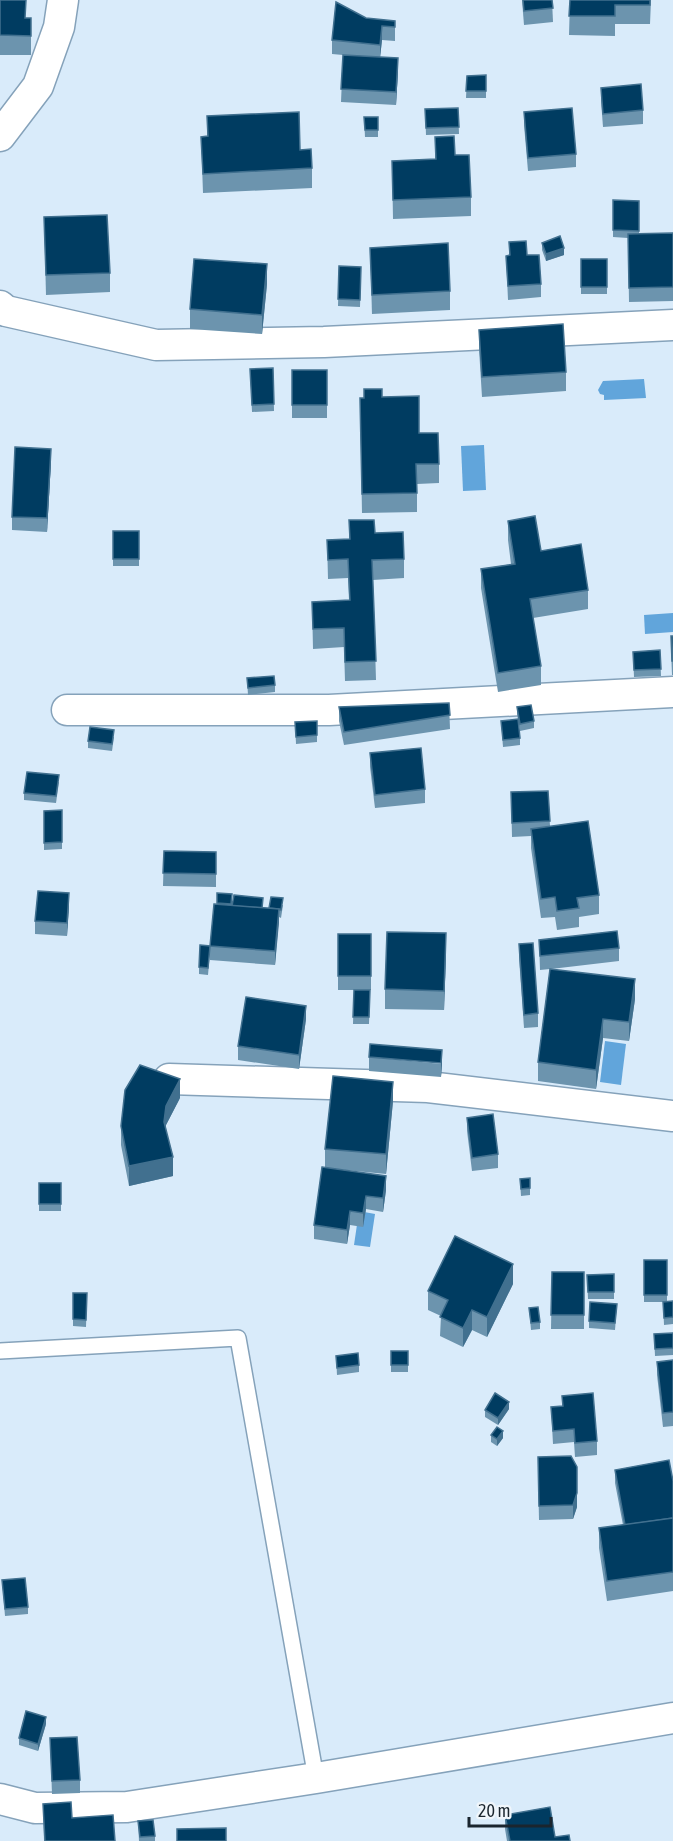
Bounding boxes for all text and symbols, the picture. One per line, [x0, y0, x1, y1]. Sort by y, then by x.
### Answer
scale bar [469, 1790, 552, 1828]
text: 20 m [478, 1800, 510, 1821]

